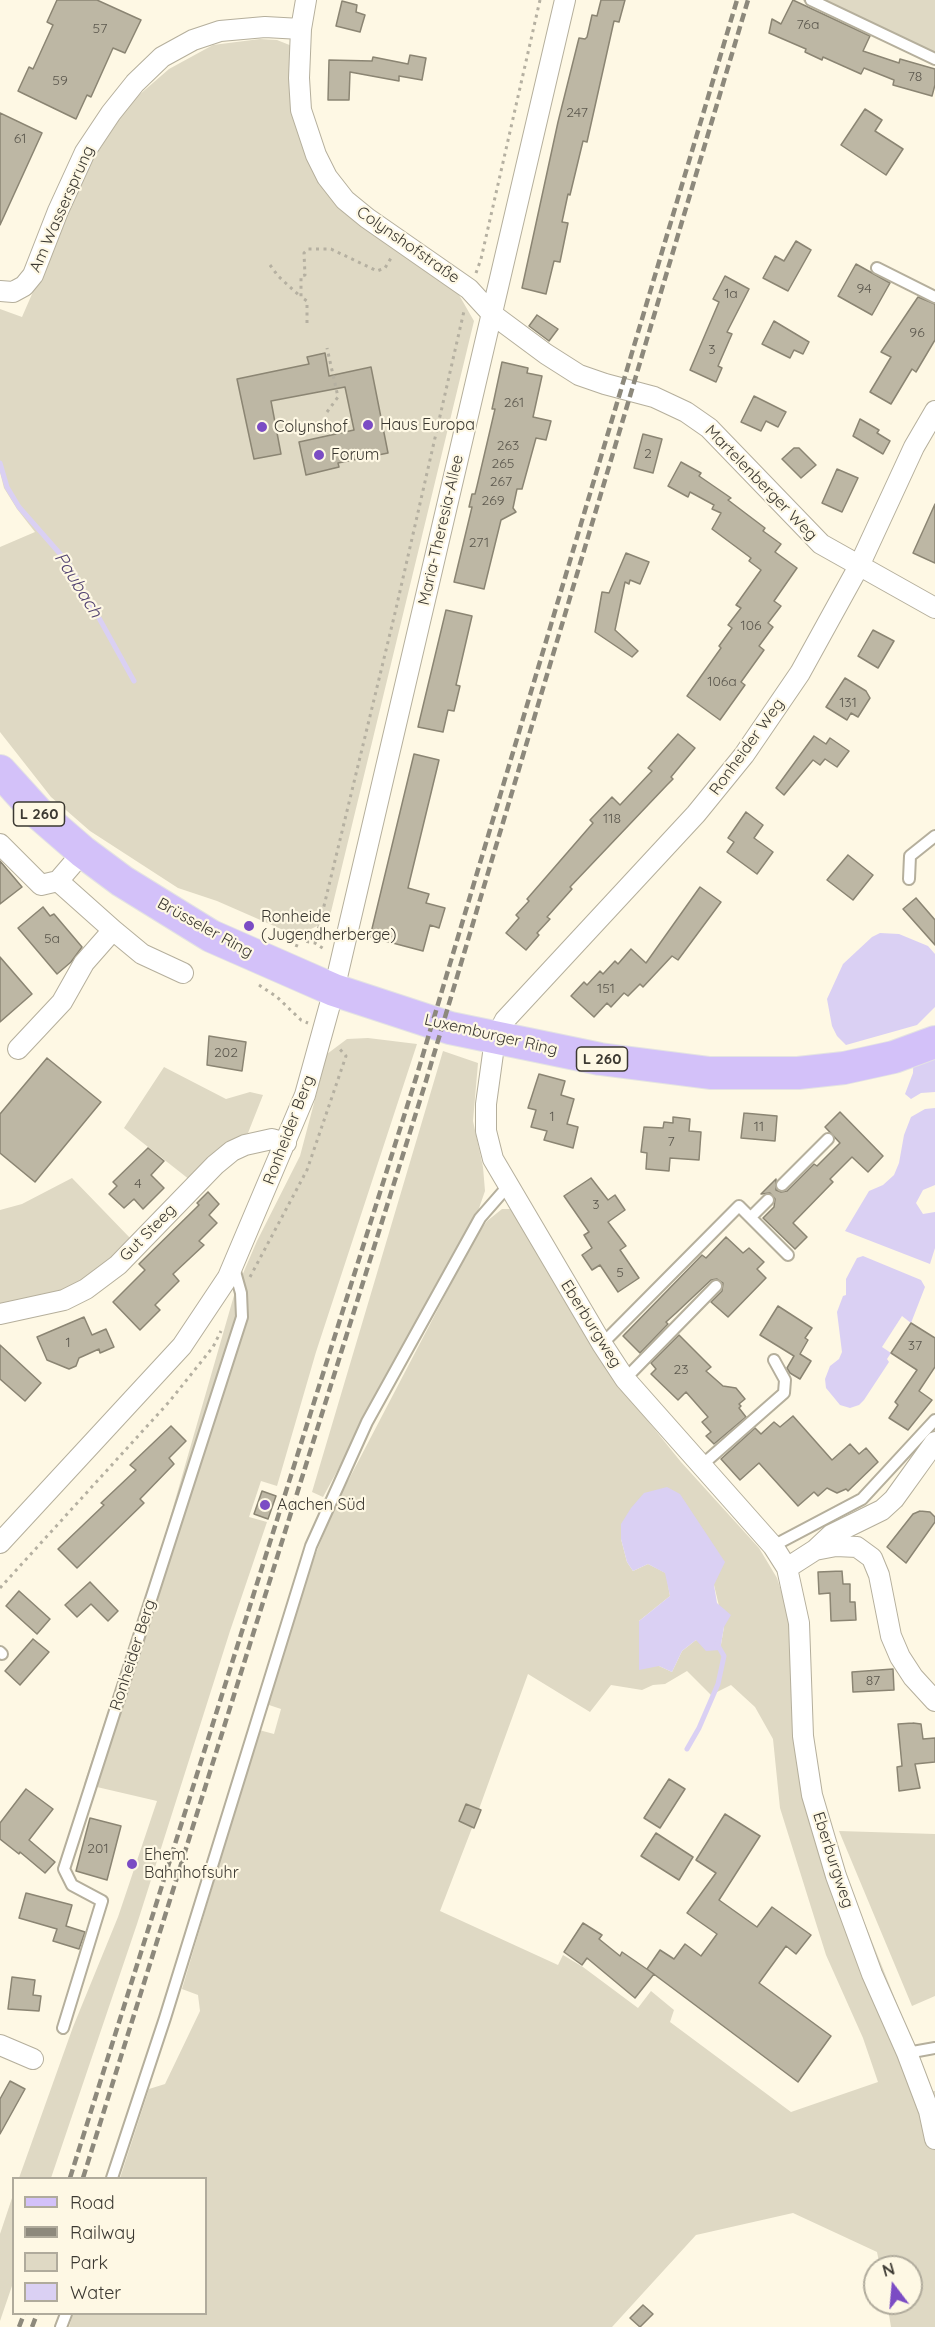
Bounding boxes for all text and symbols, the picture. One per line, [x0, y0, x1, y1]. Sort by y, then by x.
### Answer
house number: 76a [797, 17, 819, 33]
house number: 57 [93, 21, 107, 37]
house number: 78 [908, 69, 922, 85]
house number: 59 [52, 73, 68, 89]
house number: 247 [566, 105, 588, 121]
house number: 61 [14, 131, 26, 147]
street label: Am Wassersprung [26, 143, 98, 275]
street label: Colynshofstraße [353, 202, 463, 288]
house number: 94 [856, 281, 872, 297]
house number: 1a [724, 286, 738, 302]
house number: 96 [909, 325, 925, 341]
house number: 3 [708, 342, 716, 358]
house number: 261 [504, 395, 524, 411]
place label: Haus Europa [380, 415, 475, 435]
place label: Colynshof [274, 417, 348, 437]
marker: Haus Europa [361, 418, 375, 432]
marker: Colynshof [255, 420, 269, 434]
street label: Martelenberger Weg [701, 421, 821, 545]
house number: 263 [497, 438, 519, 454]
place label: Forum [331, 445, 379, 465]
house number: 2 [644, 446, 652, 462]
marker: Forum [312, 448, 326, 462]
street label: Maria-Theresia-Allee [414, 453, 468, 607]
house number: 265 [492, 456, 514, 472]
house number: 267 [490, 474, 512, 490]
house number: 269 [481, 493, 505, 509]
house number: 271 [469, 535, 489, 551]
water label: Paubach [50, 548, 106, 622]
house number: 106 [740, 618, 762, 634]
house number: 106a [707, 674, 737, 690]
street label: Ronheider Weg [706, 695, 788, 799]
house number: 131 [839, 695, 857, 711]
road number: L 260 [14, 802, 64, 826]
house number: 118 [603, 811, 621, 827]
street label: Brüsseler Ring [154, 894, 256, 962]
place label: Ronheide (Jugendherberge) [261, 907, 396, 945]
marker: Ronheide (Jugendherberge) [242, 919, 256, 933]
house number: 5a [44, 931, 60, 947]
house number: 151 [597, 981, 615, 997]
street label: Luxemburger Ring [423, 1010, 559, 1060]
house number: 202 [214, 1045, 238, 1061]
road number: L 260 [576, 1047, 628, 1071]
street label: Ronheider Berg [259, 1073, 319, 1187]
house number: 1 [549, 1109, 555, 1125]
house number: 11 [754, 1119, 764, 1135]
house number: 7 [667, 1134, 675, 1150]
house number: 4 [134, 1176, 142, 1192]
house number: 3 [592, 1197, 600, 1213]
street label: Gut Steeg [116, 1200, 180, 1266]
house number: 5 [616, 1265, 624, 1281]
street label: Eberburgweg [556, 1277, 626, 1371]
house number: 1 [65, 1335, 71, 1351]
house number: 37 [908, 1338, 922, 1354]
house number: 23 [673, 1362, 689, 1378]
place label: Aachen Süd [277, 1495, 365, 1515]
marker: Aachen Süd [258, 1498, 272, 1512]
street label: Ronheider Berg [106, 1597, 160, 1713]
house number: 87 [866, 1673, 880, 1689]
street label: Eberburgweg [808, 1810, 858, 1910]
house number: 201 [87, 1841, 109, 1857]
place label: Ehem. Bahnhofsuhr [144, 1845, 239, 1883]
marker: Ehem. Bahnhofsuhr [125, 1857, 139, 1871]
legend [12, 2177, 207, 2315]
text: Road [70, 2191, 115, 2214]
text: Railway [70, 2221, 136, 2244]
text: Park [70, 2251, 108, 2274]
north arrow [863, 2255, 923, 2315]
text: N [880, 2258, 897, 2281]
text: Water [70, 2281, 121, 2304]

